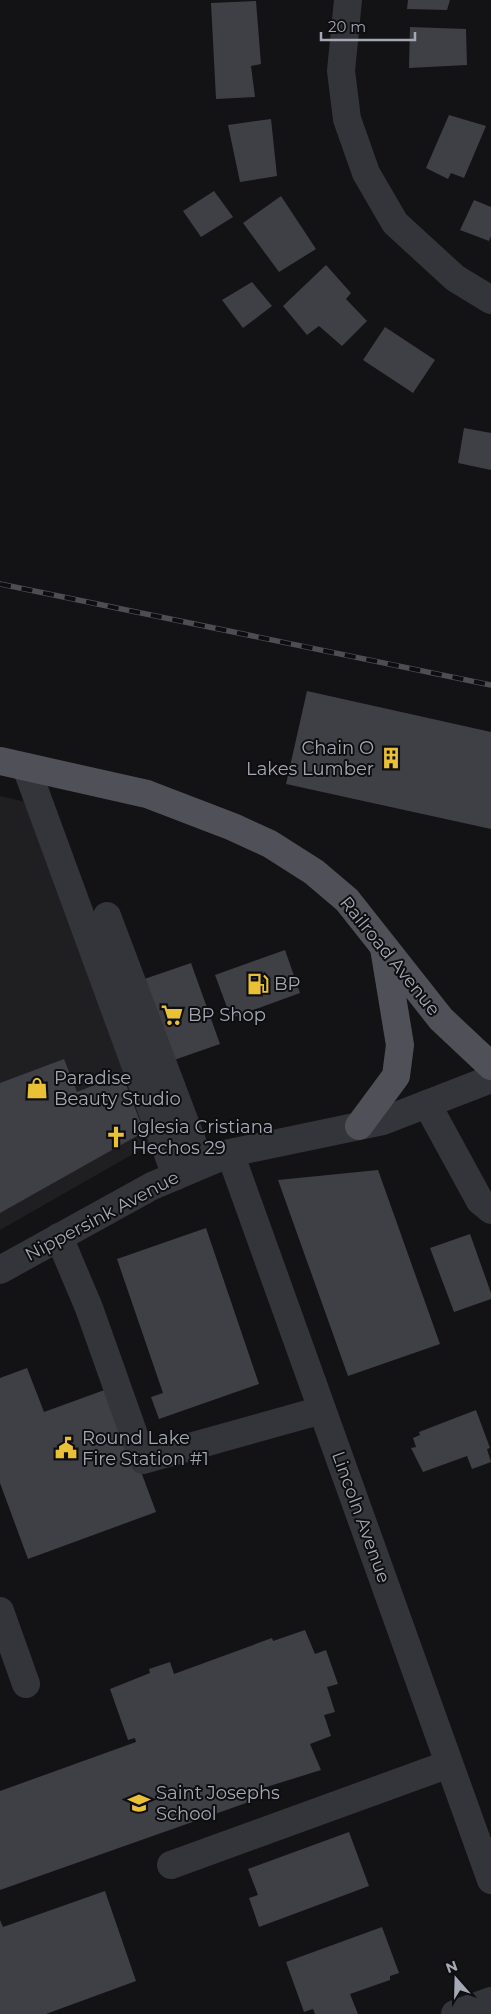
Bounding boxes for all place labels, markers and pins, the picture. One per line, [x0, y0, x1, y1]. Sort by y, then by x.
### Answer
place label: Chain O Lakes Lumber [246, 737, 374, 780]
building icon: Chain O Lakes Lumber [378, 745, 404, 771]
fuel station icon: BP [245, 971, 271, 997]
place label: BP [274, 973, 301, 995]
supermarket icon: BP Shop [159, 1002, 185, 1028]
place label: BP Shop [188, 1004, 266, 1026]
place label: Paradise Beauty Studio [54, 1067, 181, 1110]
shop icon: Paradise Beauty Studio [24, 1075, 50, 1101]
place label: Iglesia Cristiana Hechos 29 [132, 1116, 273, 1159]
church icon: Iglesia Cristiana Hechos 29 [103, 1124, 129, 1150]
place label: Round Lake Fire Station #1 [82, 1427, 209, 1470]
public building icon: Round Lake Fire Station #1 [53, 1435, 79, 1461]
place label: Saint Josephs School [156, 1782, 280, 1825]
school or university icon: Saint Josephs School [126, 1790, 152, 1816]

